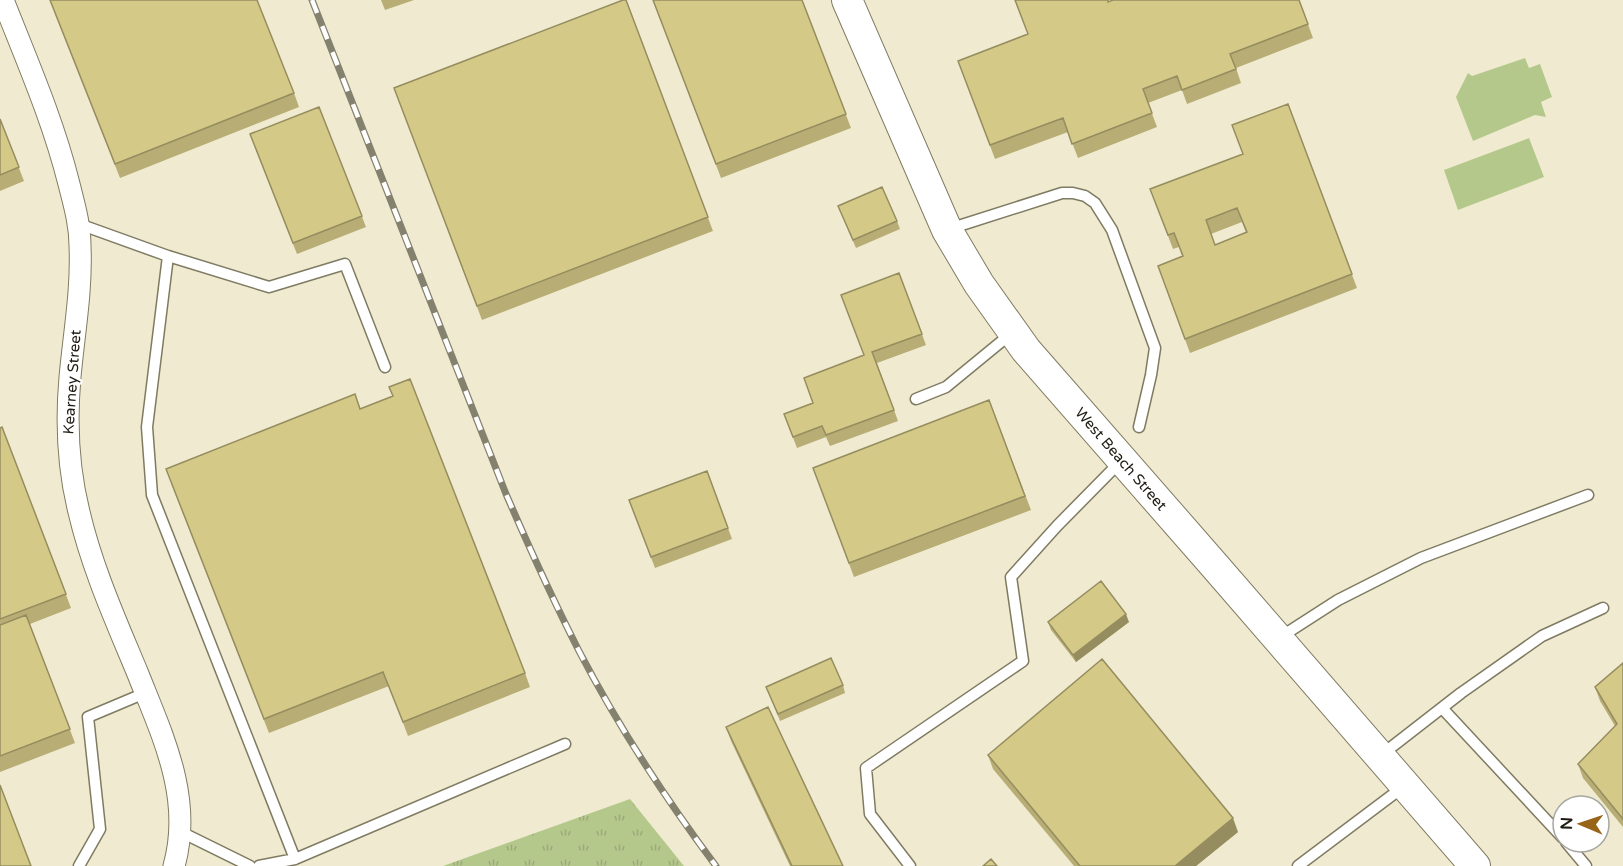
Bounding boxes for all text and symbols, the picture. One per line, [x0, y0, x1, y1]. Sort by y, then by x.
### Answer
street label: Kearney Street [59, 329, 85, 435]
street label: West Beach Street [1071, 404, 1171, 514]
north arrow [1551, 794, 1611, 854]
text: N [1557, 817, 1577, 830]

